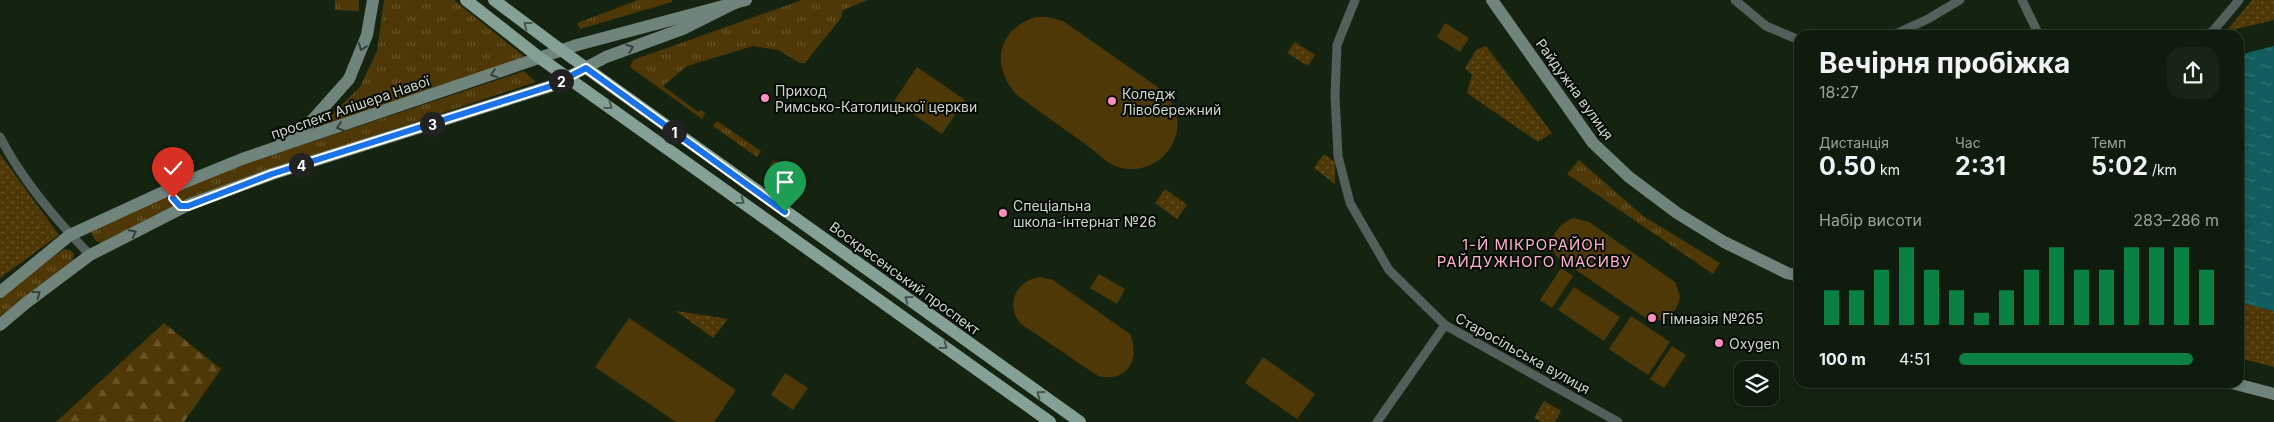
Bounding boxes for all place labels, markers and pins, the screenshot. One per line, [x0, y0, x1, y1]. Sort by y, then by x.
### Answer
pin: 2 [548, 68, 574, 94]
place label: Приход Римсько-Католицької церкви [775, 82, 977, 115]
place label: Коледж Лівобережний [1122, 85, 1221, 118]
marker: Приход Римсько-Католицької церкви [759, 92, 771, 104]
marker: Коледж Лівобережний [1106, 95, 1118, 107]
pin: 3 [420, 112, 444, 136]
pin: 1 [662, 120, 686, 144]
pin [152, 147, 194, 198]
pin: 4 [288, 152, 314, 178]
pin [764, 161, 806, 212]
place label: Спеціальна школа-інтернат №26 [1013, 197, 1156, 230]
marker: Спеціальна школа-інтернат №26 [997, 207, 1009, 219]
place label: Гімназія №265 [1662, 310, 1763, 327]
marker: Гімназія №265 [1646, 312, 1658, 324]
place label: Oxygen [1729, 335, 1780, 352]
marker: Oxygen [1713, 337, 1725, 349]

